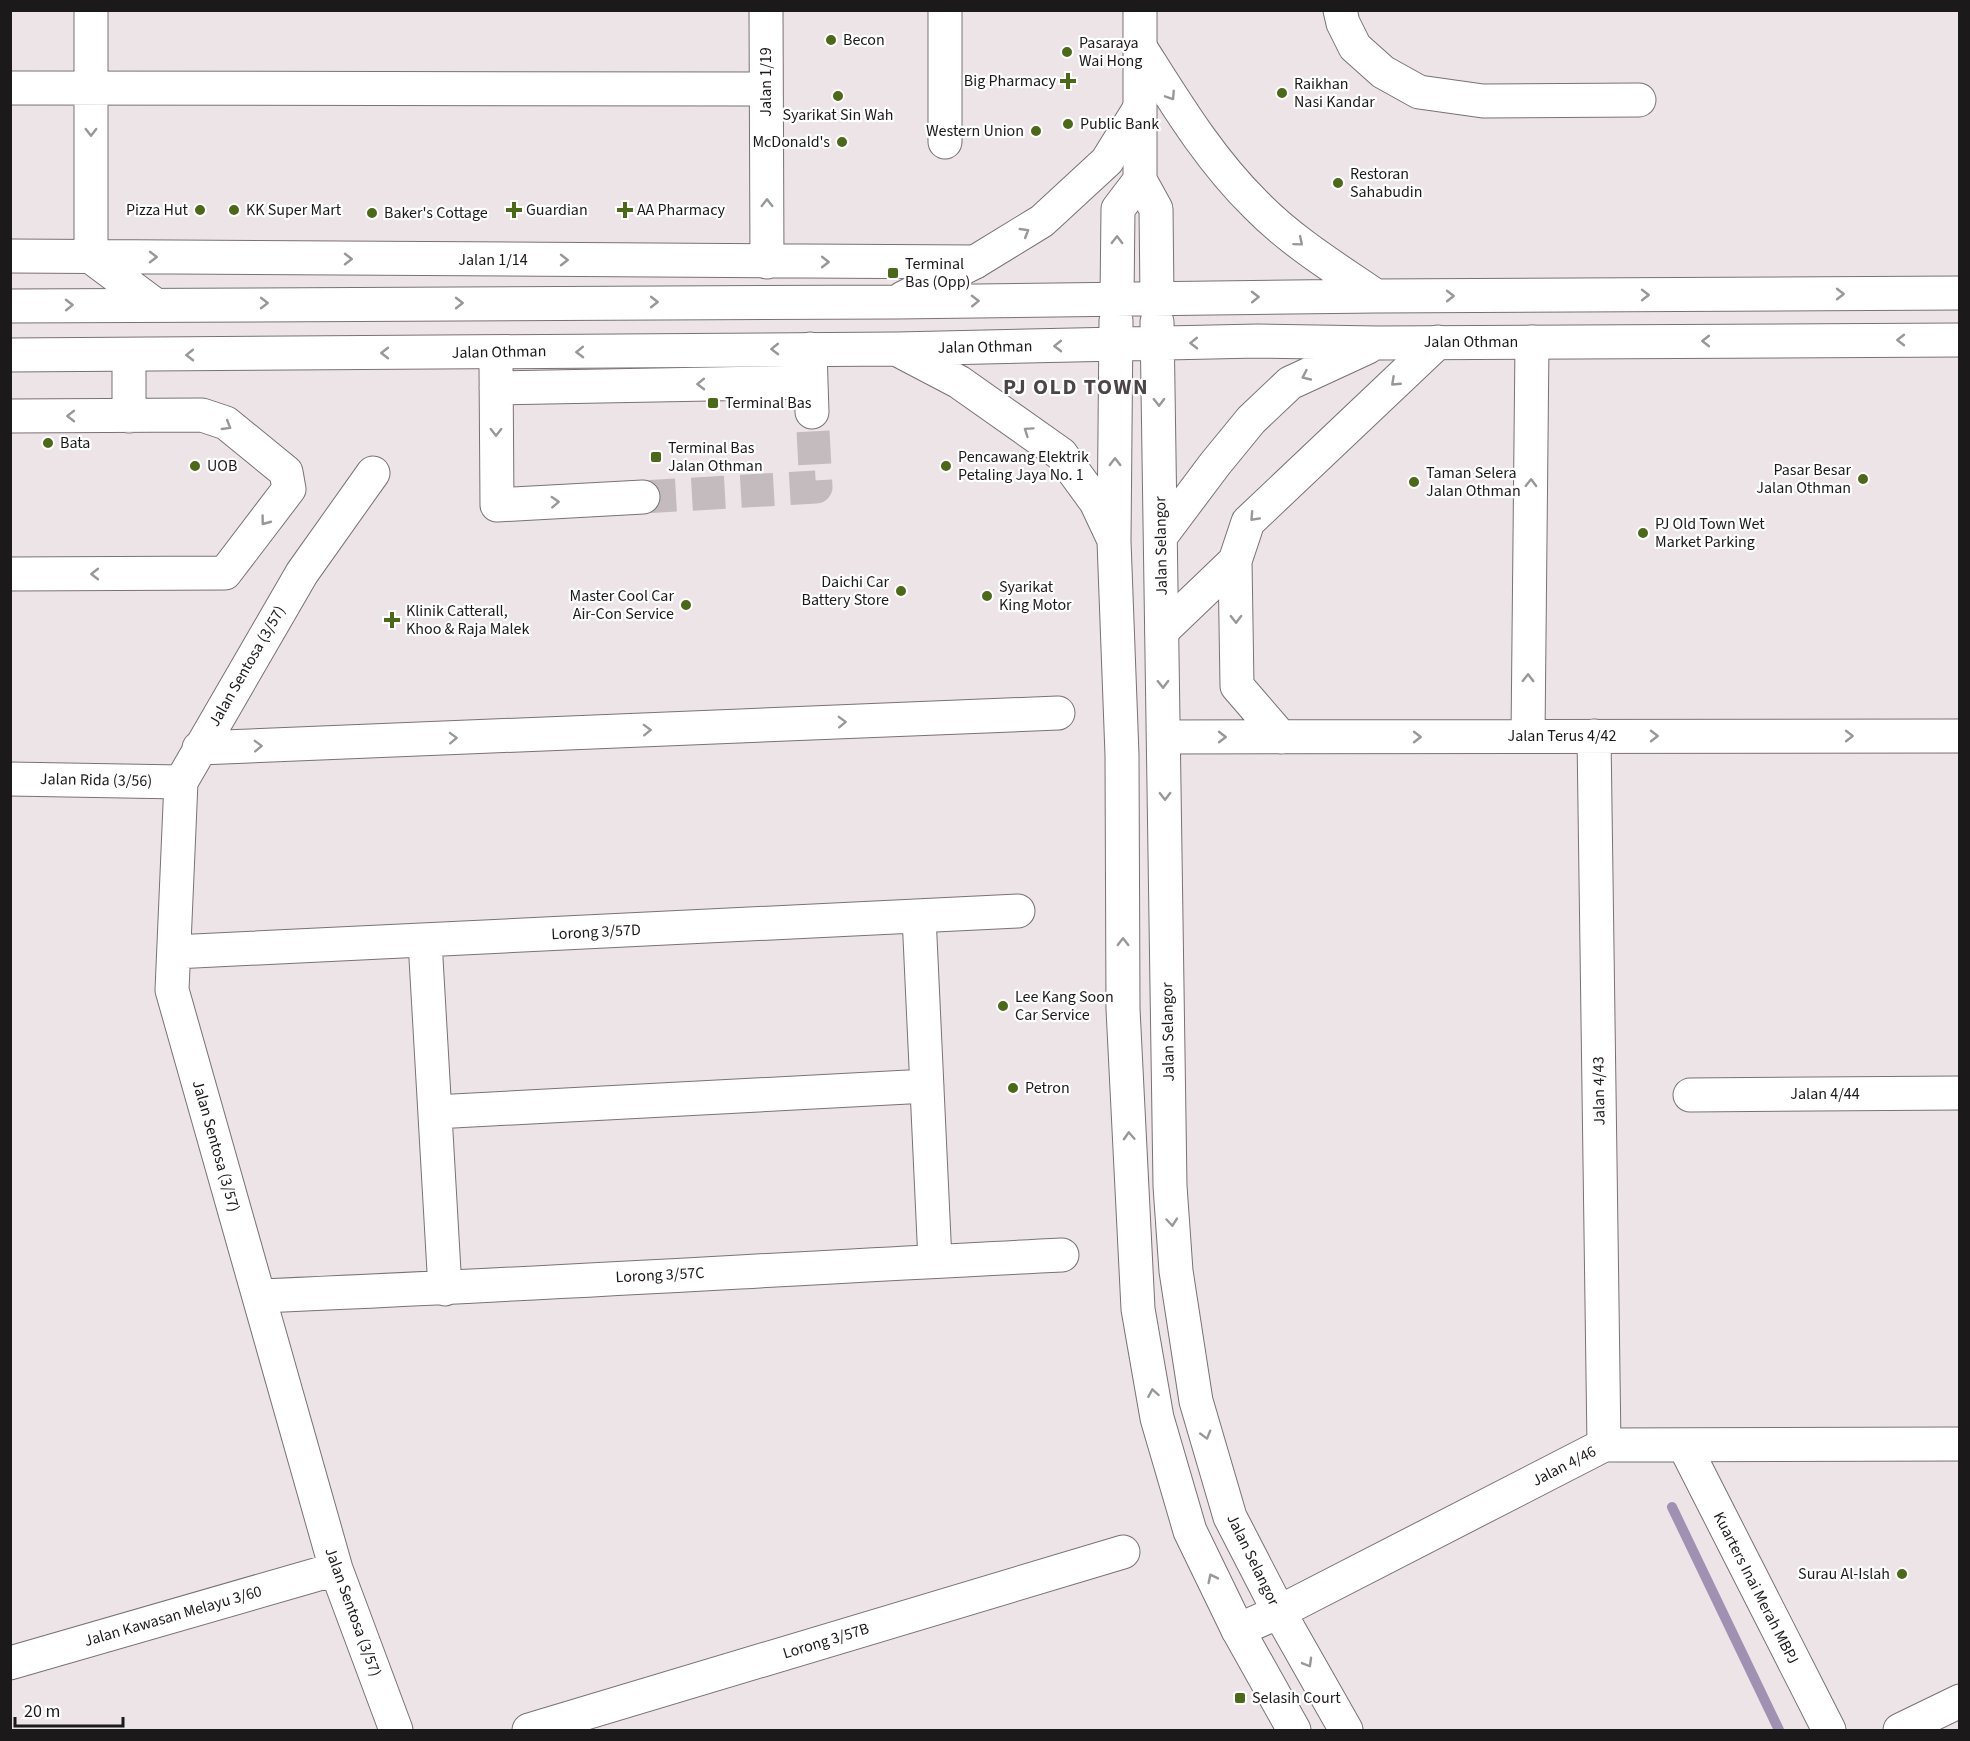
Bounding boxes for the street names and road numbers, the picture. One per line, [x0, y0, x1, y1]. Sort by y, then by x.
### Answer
street label: Jalan 1/19 [755, 47, 777, 117]
street label: Jalan 1/14 [458, 249, 528, 271]
street label: Jalan Othman [1424, 331, 1518, 353]
street label: Jalan Othman [937, 335, 1033, 359]
street label: Jalan Othman [451, 340, 547, 364]
street label: Jalan Selangor [1149, 496, 1173, 596]
street label: Jalan Sentosa (3/57) [203, 602, 291, 730]
street label: Jalan Terus 4/42 [1508, 725, 1616, 747]
street label: Jalan Rida (3/56) [40, 768, 152, 792]
street label: Lorong 3/57D [551, 919, 641, 945]
street label: Jalan Selangor [1156, 982, 1180, 1082]
street label: Jalan 4/43 [1587, 1056, 1611, 1126]
street label: Jalan Sentosa (3/57) [187, 1078, 245, 1214]
street label: Jalan 4/44 [1790, 1083, 1860, 1105]
street label: Lorong 3/57C [615, 1262, 705, 1288]
street label: Jalan 4/46 [1528, 1440, 1600, 1492]
street label: Kuarters Inai Merah MBPJ [1708, 1508, 1804, 1668]
street label: Jalan Selangor [1221, 1511, 1285, 1610]
street label: Jalan Sentosa (3/57) [319, 1544, 387, 1680]
street label: Jalan Kawasan Melayu 3/60 [82, 1580, 264, 1652]
street label: Lorong 3/57B [780, 1617, 872, 1665]

